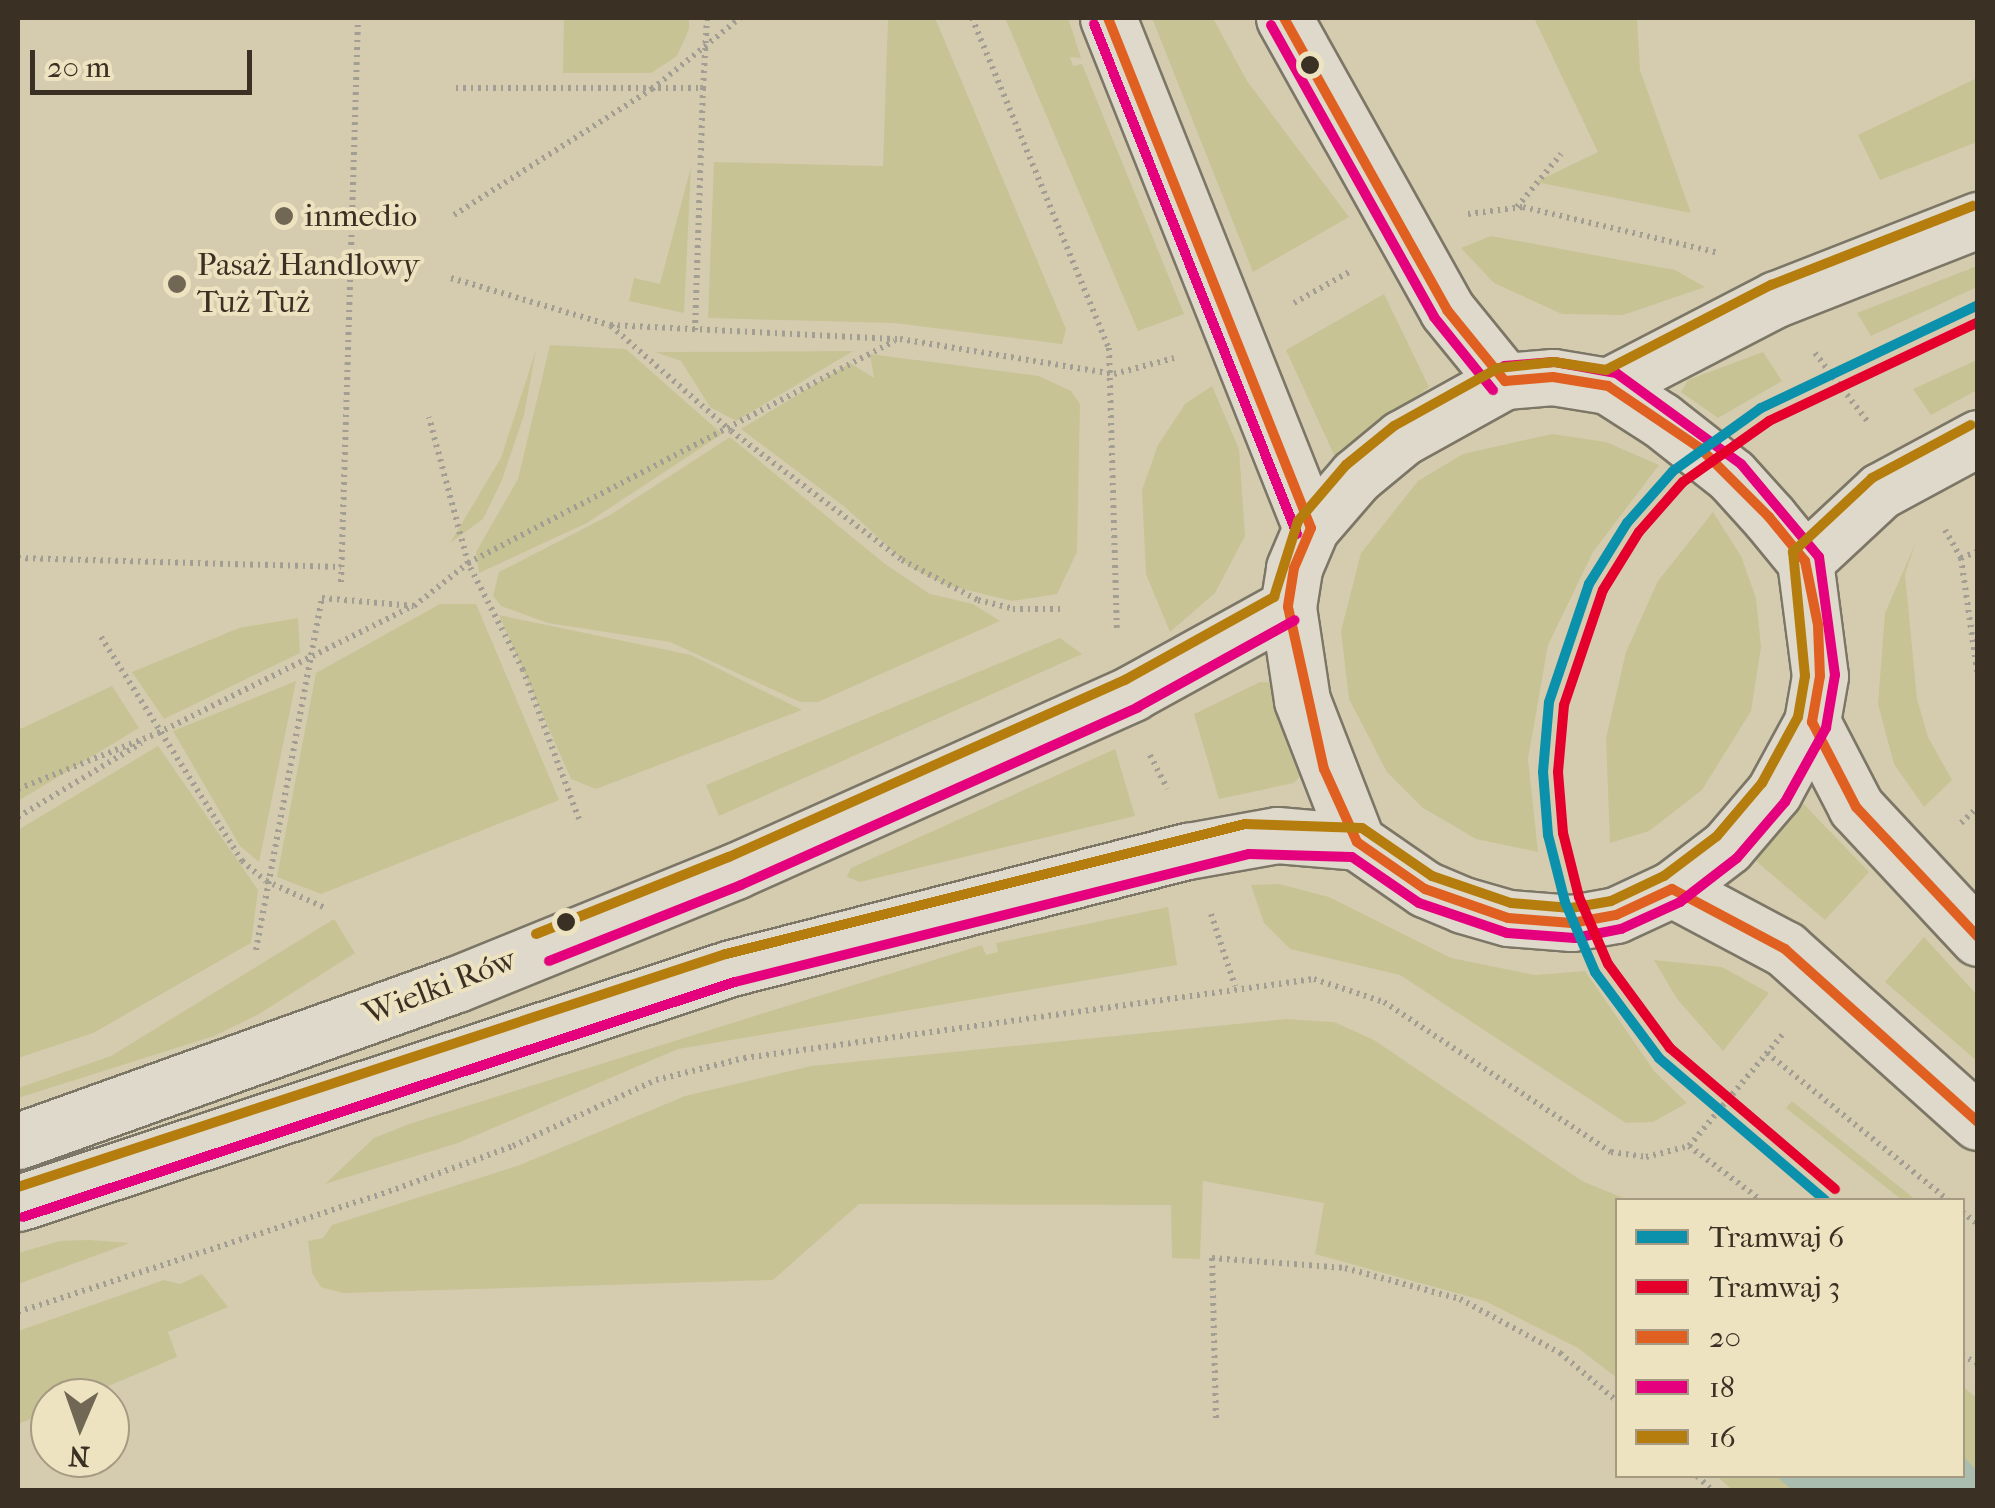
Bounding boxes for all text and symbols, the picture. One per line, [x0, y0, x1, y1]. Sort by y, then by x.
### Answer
scale bar [35, 30, 258, 92]
text: 20 m [47, 50, 110, 85]
unlabelled marker [1300, 55, 1320, 75]
place label: inmedio [304, 197, 417, 235]
marker: inmedio [273, 205, 295, 227]
place label: Pasaż Handlowy Tuż Tuż [197, 247, 419, 322]
marker: Pasaż Handlowy Tuż Tuż [166, 273, 188, 295]
unlabelled marker [556, 912, 576, 932]
street label: Wielki Rów [358, 940, 522, 1034]
legend [1615, 1198, 1965, 1478]
text: Tramwaj 6 [1709, 1220, 1844, 1255]
text: Tramwaj 3 [1709, 1270, 1840, 1305]
text: 20 [1709, 1320, 1741, 1355]
text: 18 [1709, 1370, 1735, 1405]
north arrow [30, 1378, 130, 1478]
text: 16 [1709, 1420, 1736, 1455]
text: N [68, 1440, 90, 1473]

